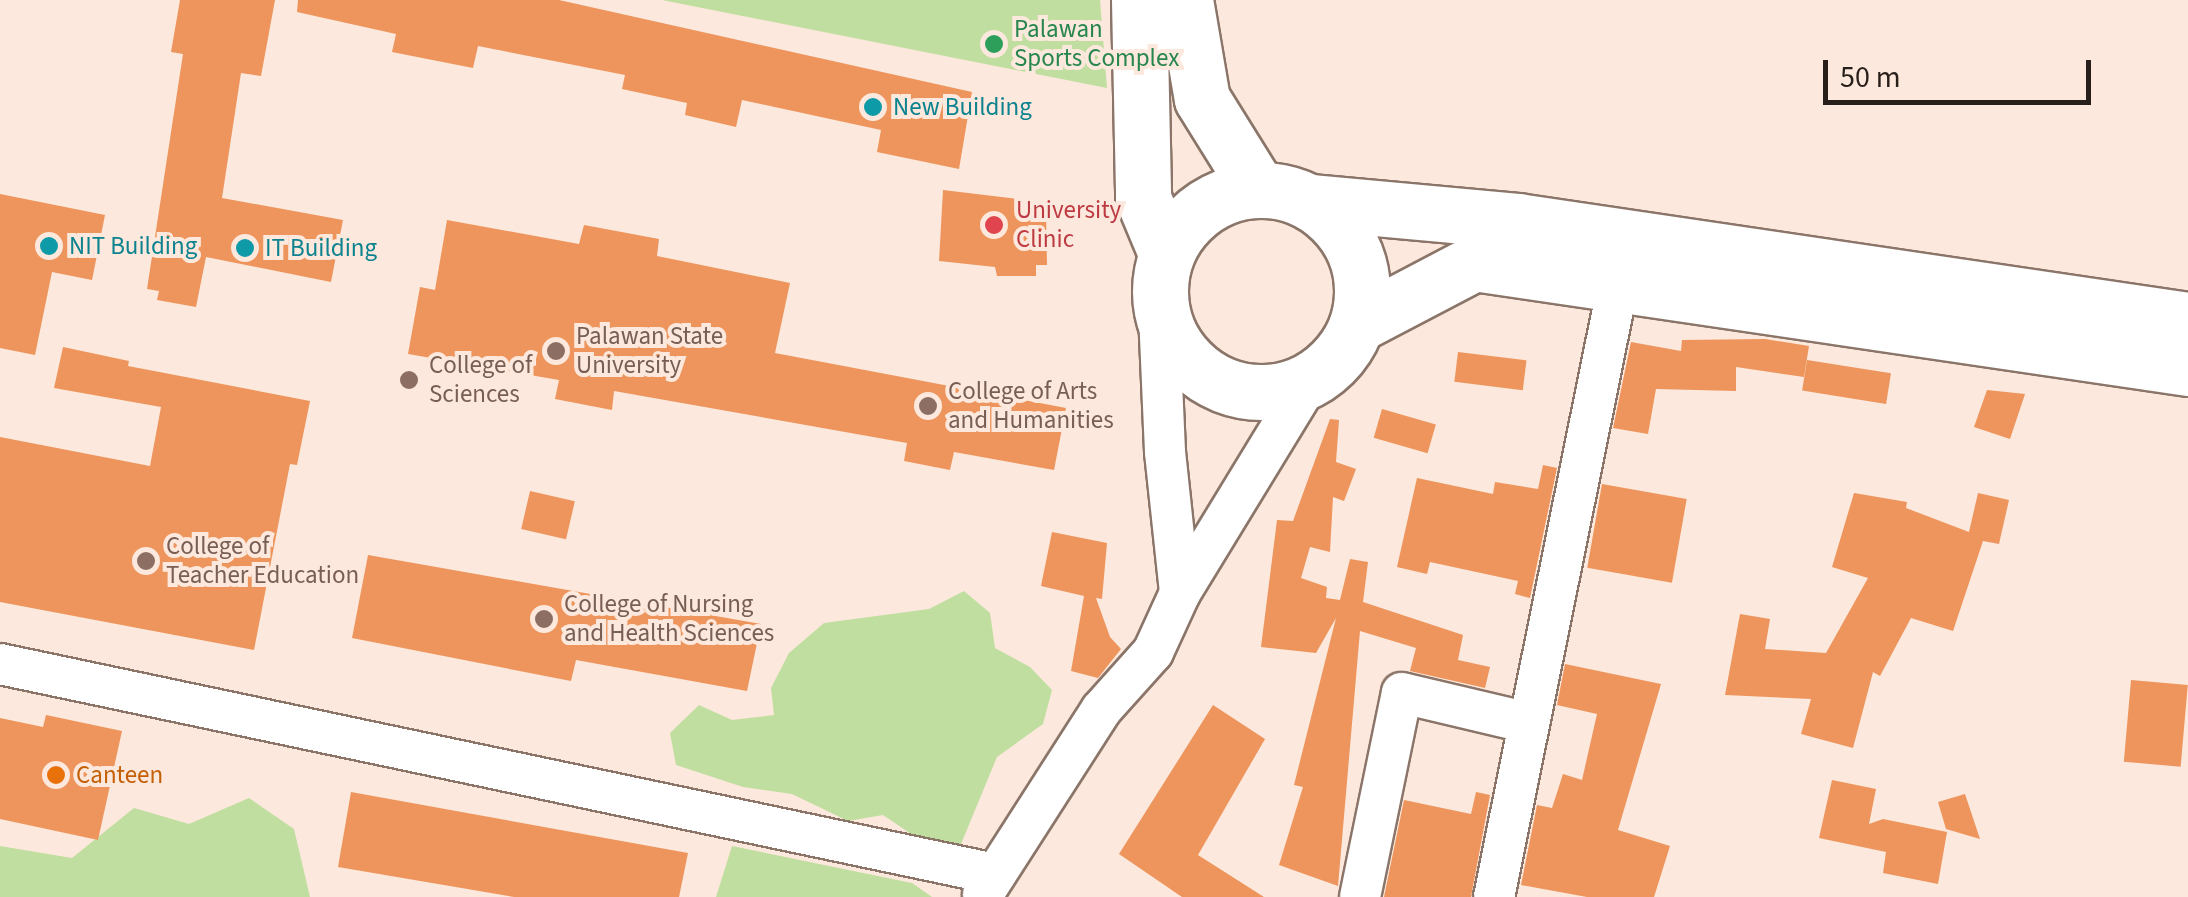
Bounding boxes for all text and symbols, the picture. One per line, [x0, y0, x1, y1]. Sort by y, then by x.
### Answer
place label: Palawan Sports Complex [1014, 15, 1179, 74]
marker: Palawan Sports Complex [983, 33, 1005, 55]
scale bar [1828, 40, 2096, 102]
text: 50 m [1840, 56, 1901, 99]
place label: New Building [893, 92, 1032, 122]
marker: New Building [862, 96, 884, 118]
place label: University Clinic [1016, 196, 1121, 255]
marker: University Clinic [981, 212, 1007, 238]
place label: NIT Building [69, 231, 197, 261]
place label: IT Building [265, 233, 377, 263]
marker: NIT Building [38, 235, 60, 257]
marker: IT Building [234, 237, 256, 259]
place label: Palawan State University [576, 322, 723, 381]
marker: Palawan State University [545, 340, 567, 362]
place label: College of Sciences [429, 351, 532, 410]
marker: College of Sciences [398, 369, 420, 391]
place label: College of Arts and Humanities [948, 377, 1114, 436]
marker: College of Arts and Humanities [917, 395, 939, 417]
place label: College of Teacher Education [166, 532, 359, 591]
marker: College of Teacher Education [135, 550, 157, 572]
place label: College of Nursing and Health Sciences [564, 590, 774, 649]
marker: College of Nursing and Health Sciences [533, 608, 555, 630]
place label: Canteen [76, 760, 163, 790]
marker: Canteen [45, 764, 67, 786]

